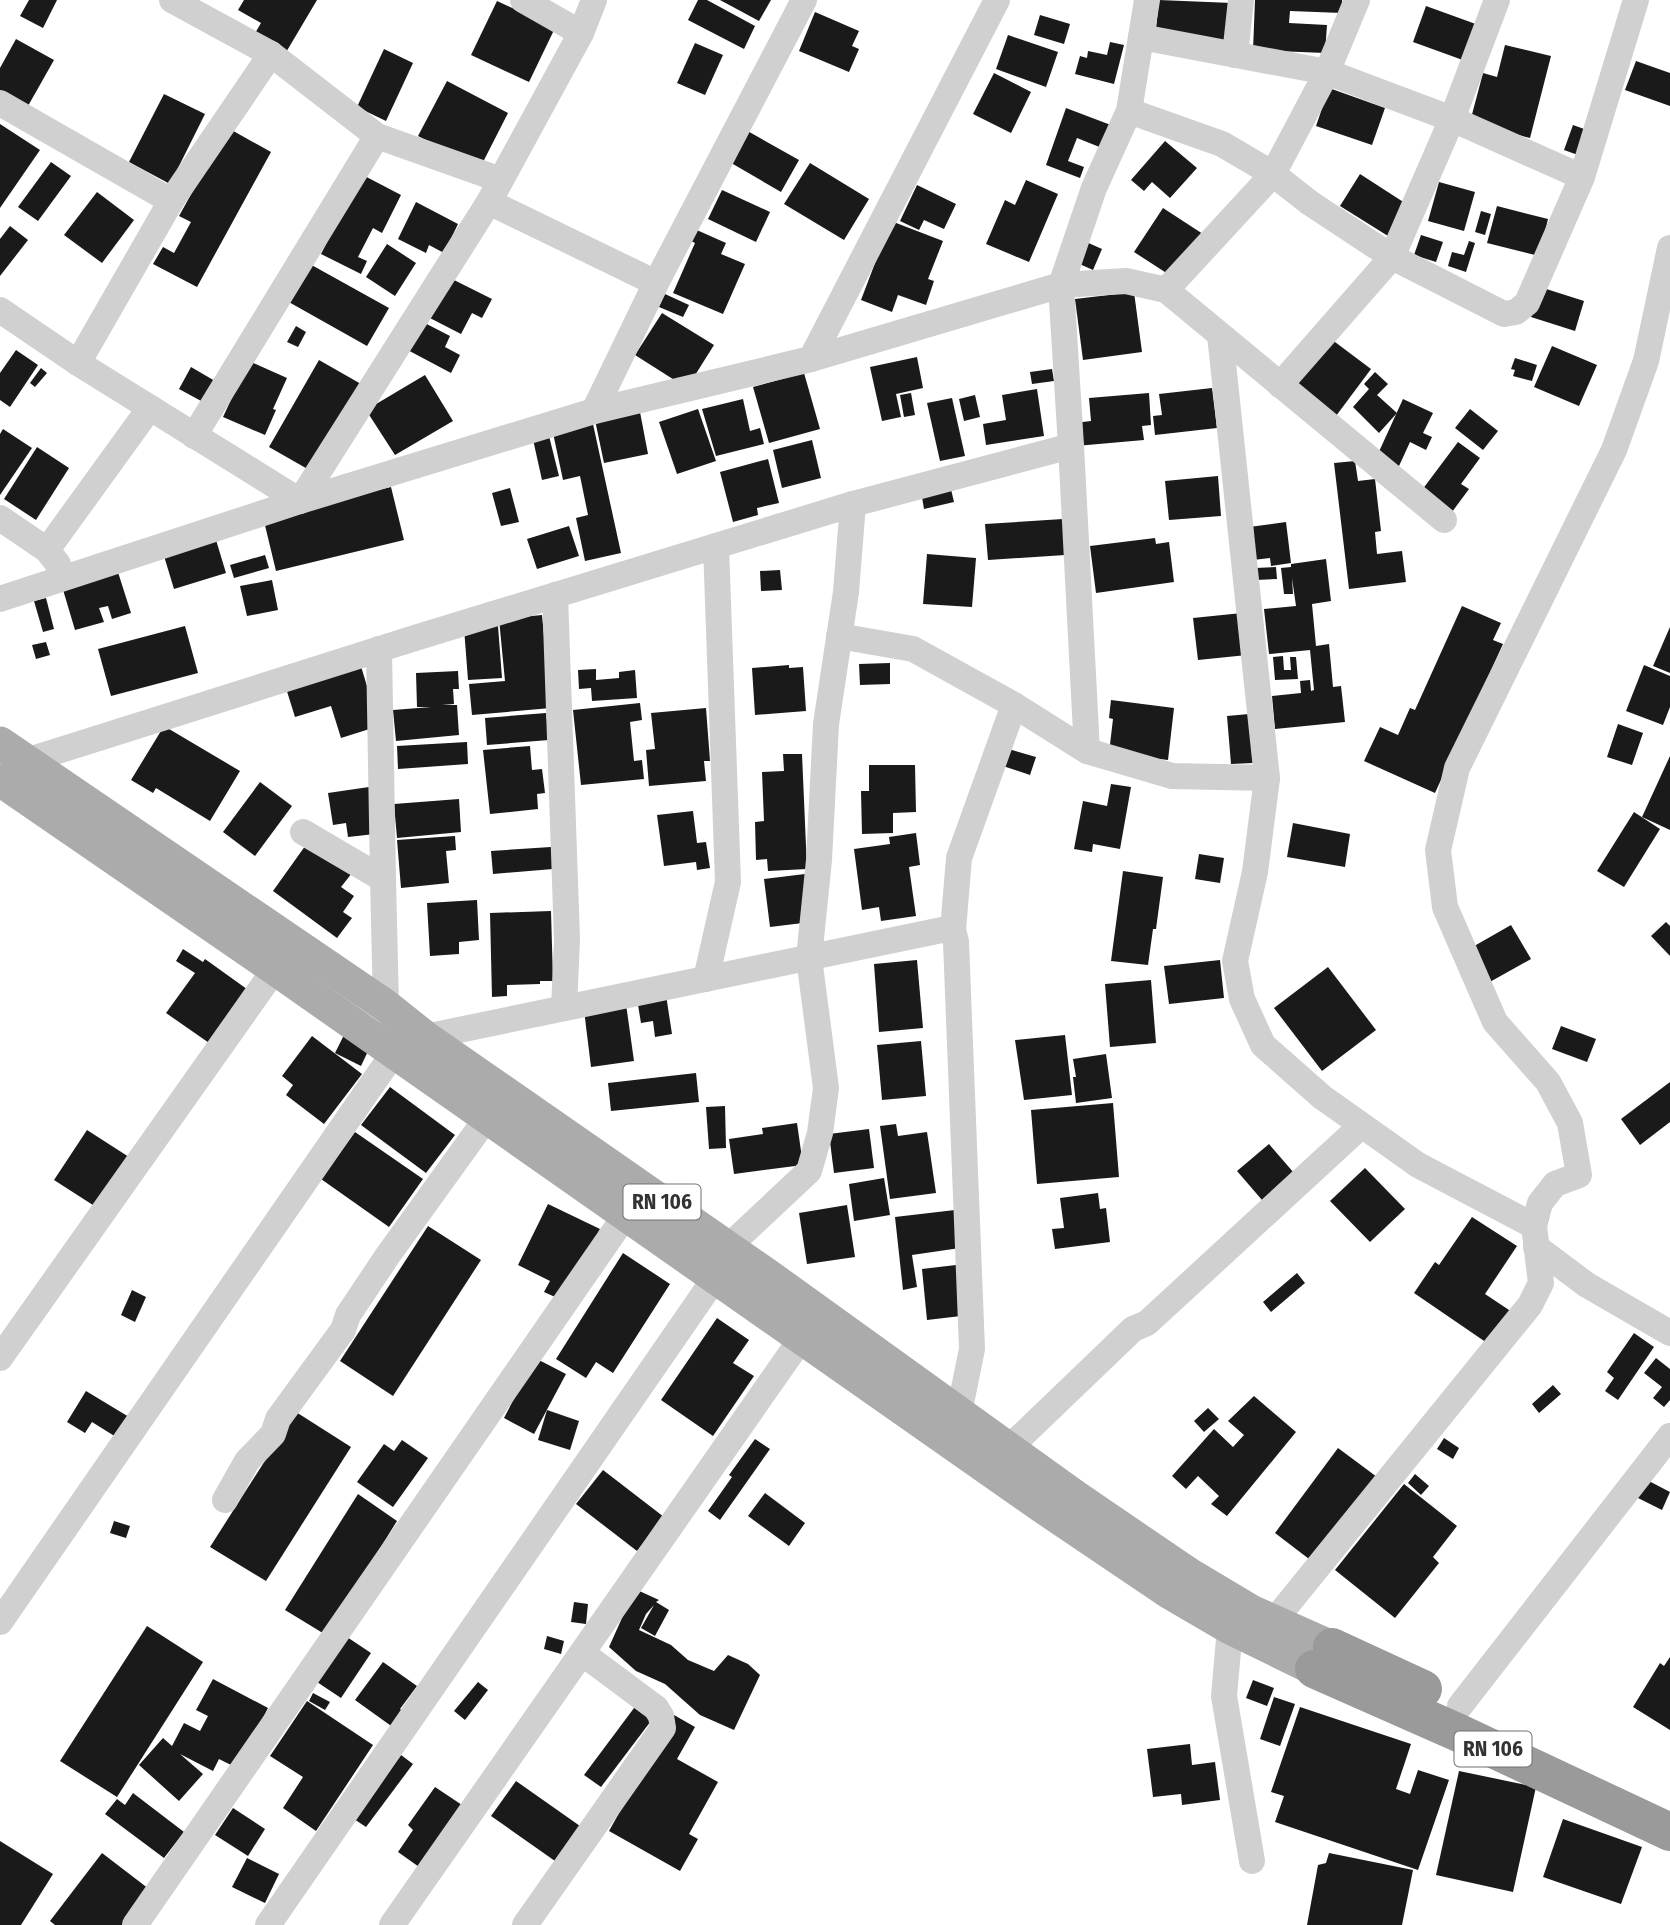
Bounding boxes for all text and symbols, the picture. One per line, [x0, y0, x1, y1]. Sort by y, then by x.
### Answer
road number: RN 106 [624, 1184, 700, 1220]
road number: RN 106 [1454, 1732, 1532, 1766]

